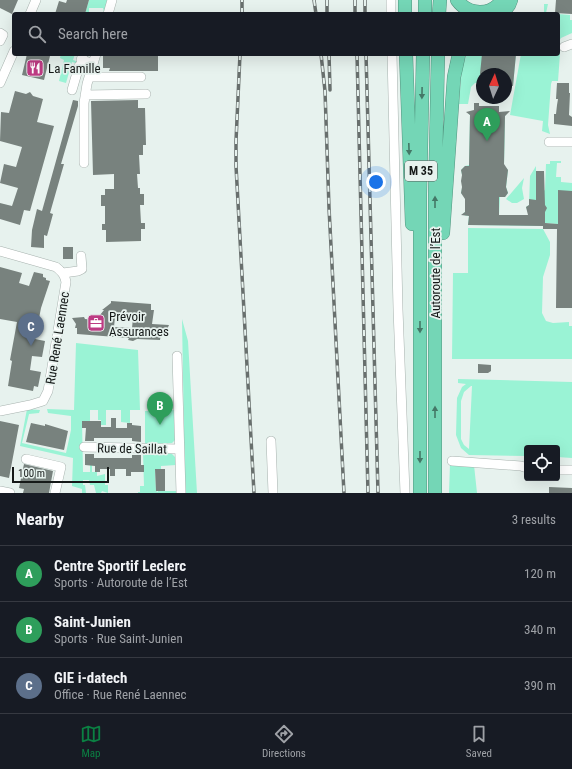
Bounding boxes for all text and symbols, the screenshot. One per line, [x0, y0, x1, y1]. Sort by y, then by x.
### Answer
search box [12, 12, 560, 56]
icon: search [26, 23, 48, 45]
text: Search here [58, 25, 128, 43]
restaurant icon: La Famille [25, 58, 45, 78]
place label: La Famille [48, 61, 101, 76]
north arrow [476, 68, 512, 104]
one-way arrow [419, 87, 425, 100]
pin: A [474, 108, 500, 141]
one-way arrow [406, 143, 413, 155]
road number: M 35 [405, 161, 437, 181]
your location [366, 172, 386, 192]
one-way arrow [432, 195, 438, 208]
street label: Autoroute de l’Est [428, 227, 443, 318]
street label: Rue René Laennec [43, 291, 72, 386]
place label: Prévoir Assurances [109, 309, 169, 339]
pin: C [18, 313, 44, 346]
office icon: Prévoir Assurances [86, 313, 106, 333]
one-way arrow [417, 321, 423, 334]
pin: B [147, 392, 173, 425]
one-way arrow [432, 405, 438, 418]
street label: Rue de Saillat [97, 440, 167, 457]
map controls [524, 445, 560, 481]
button: locate [524, 445, 560, 481]
one-way arrow [417, 451, 423, 464]
scale bar [12, 465, 109, 484]
text: 100 m [18, 467, 45, 480]
text: Nearby [16, 509, 64, 529]
text: 3 results [512, 512, 556, 527]
text: Centre Sportif Leclerc [54, 557, 186, 575]
text: A [25, 566, 33, 581]
text: 120 m [524, 566, 556, 581]
text: Sports · Autoroute de l’Est [54, 575, 188, 590]
text: Saint-Junien [54, 613, 131, 631]
text: B [25, 622, 33, 637]
text: 340 m [524, 622, 556, 637]
text: Sports · Rue Saint-Junien [54, 631, 183, 646]
text: GIE i-datech [54, 669, 127, 687]
text: C [25, 678, 33, 693]
text: 390 m [524, 678, 556, 693]
text: Office · Rue René Laennec [54, 687, 187, 702]
tab: Map [80, 723, 102, 760]
tab: Directions [262, 723, 306, 760]
tab: Saved [466, 723, 492, 760]

